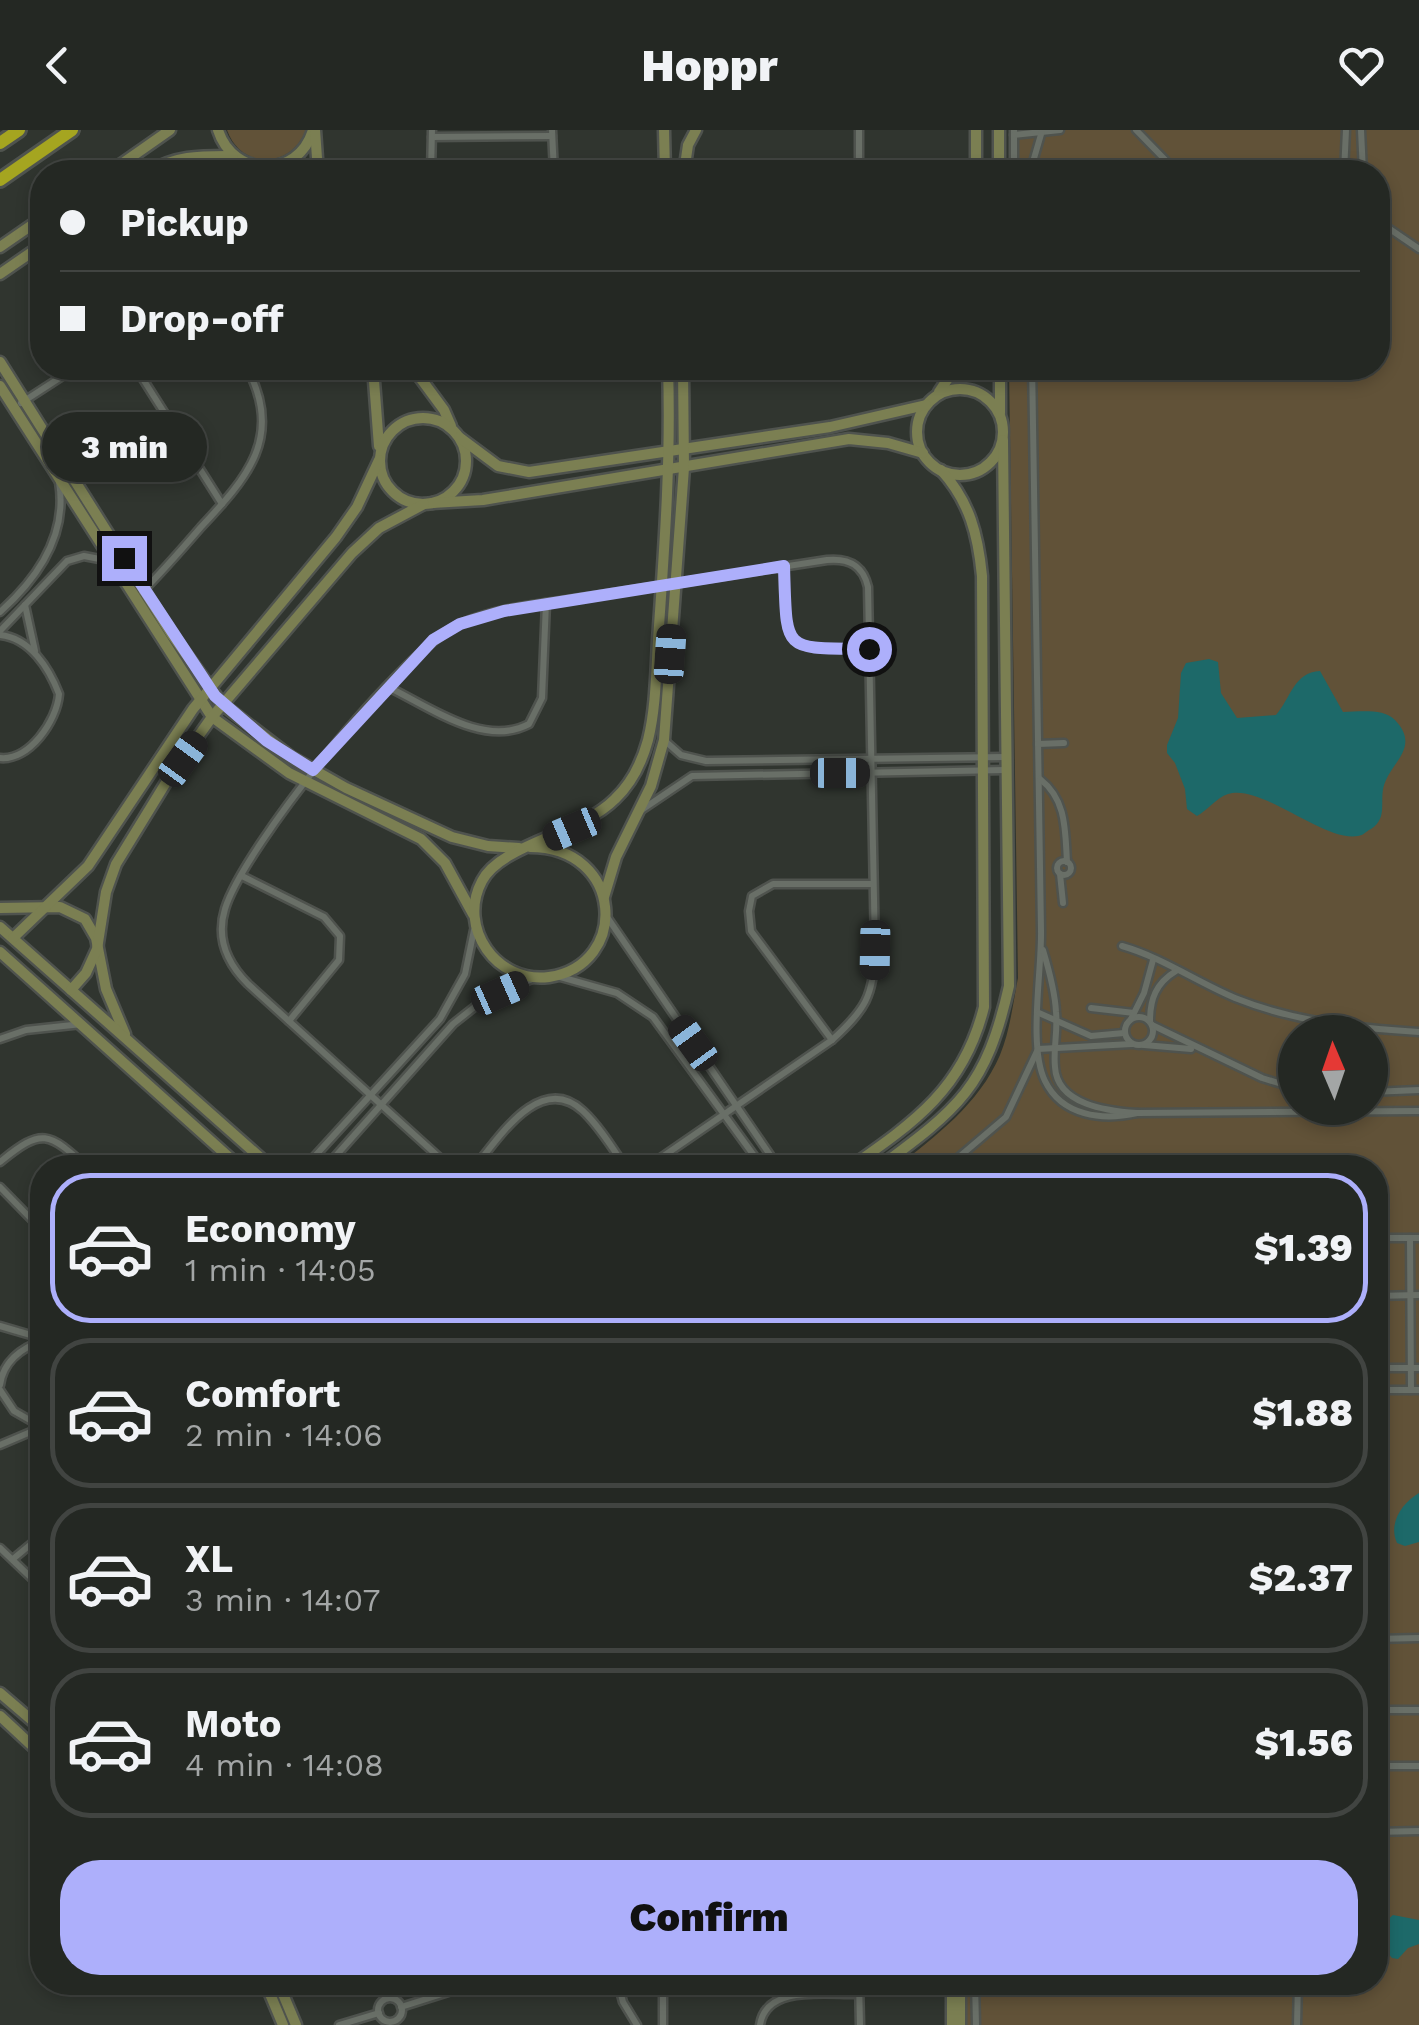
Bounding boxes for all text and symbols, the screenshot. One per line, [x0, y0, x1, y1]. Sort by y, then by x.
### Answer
icon: back [30, 38, 85, 93]
icon: heart [1334, 38, 1389, 93]
text: Hoppr [641, 39, 778, 92]
text: Pickup [120, 201, 249, 245]
text: Drop-off [120, 297, 284, 341]
callout: 3 min [42, 413, 206, 483]
text: 3 min [81, 428, 168, 466]
route end [102, 536, 147, 581]
car [653, 623, 687, 685]
route start [847, 627, 892, 672]
car [153, 726, 213, 792]
car [810, 758, 870, 788]
car [539, 803, 605, 855]
car [859, 920, 891, 980]
car [466, 967, 534, 1019]
car [663, 1010, 723, 1076]
north arrow [1278, 1015, 1388, 1125]
map controls [1278, 1015, 1388, 1125]
icon: car [65, 1203, 155, 1293]
text: Economy [185, 1207, 356, 1251]
text: $1.39 [1254, 1226, 1353, 1270]
text: 1 min · 14:05 [185, 1251, 376, 1289]
icon: car [65, 1368, 155, 1458]
text: Comfort [185, 1372, 340, 1416]
text: $1.88 [1252, 1391, 1353, 1435]
text: 2 min · 14:06 [185, 1416, 383, 1454]
icon: car [65, 1533, 155, 1623]
text: XL [185, 1537, 233, 1581]
text: $2.37 [1249, 1556, 1353, 1600]
text: 3 min · 14:07 [185, 1581, 381, 1619]
icon: car [65, 1698, 155, 1788]
text: Moto [185, 1702, 281, 1746]
text: $1.56 [1254, 1721, 1353, 1765]
text: 4 min · 14:08 [185, 1746, 384, 1784]
button: Confirm [60, 1860, 1358, 1975]

